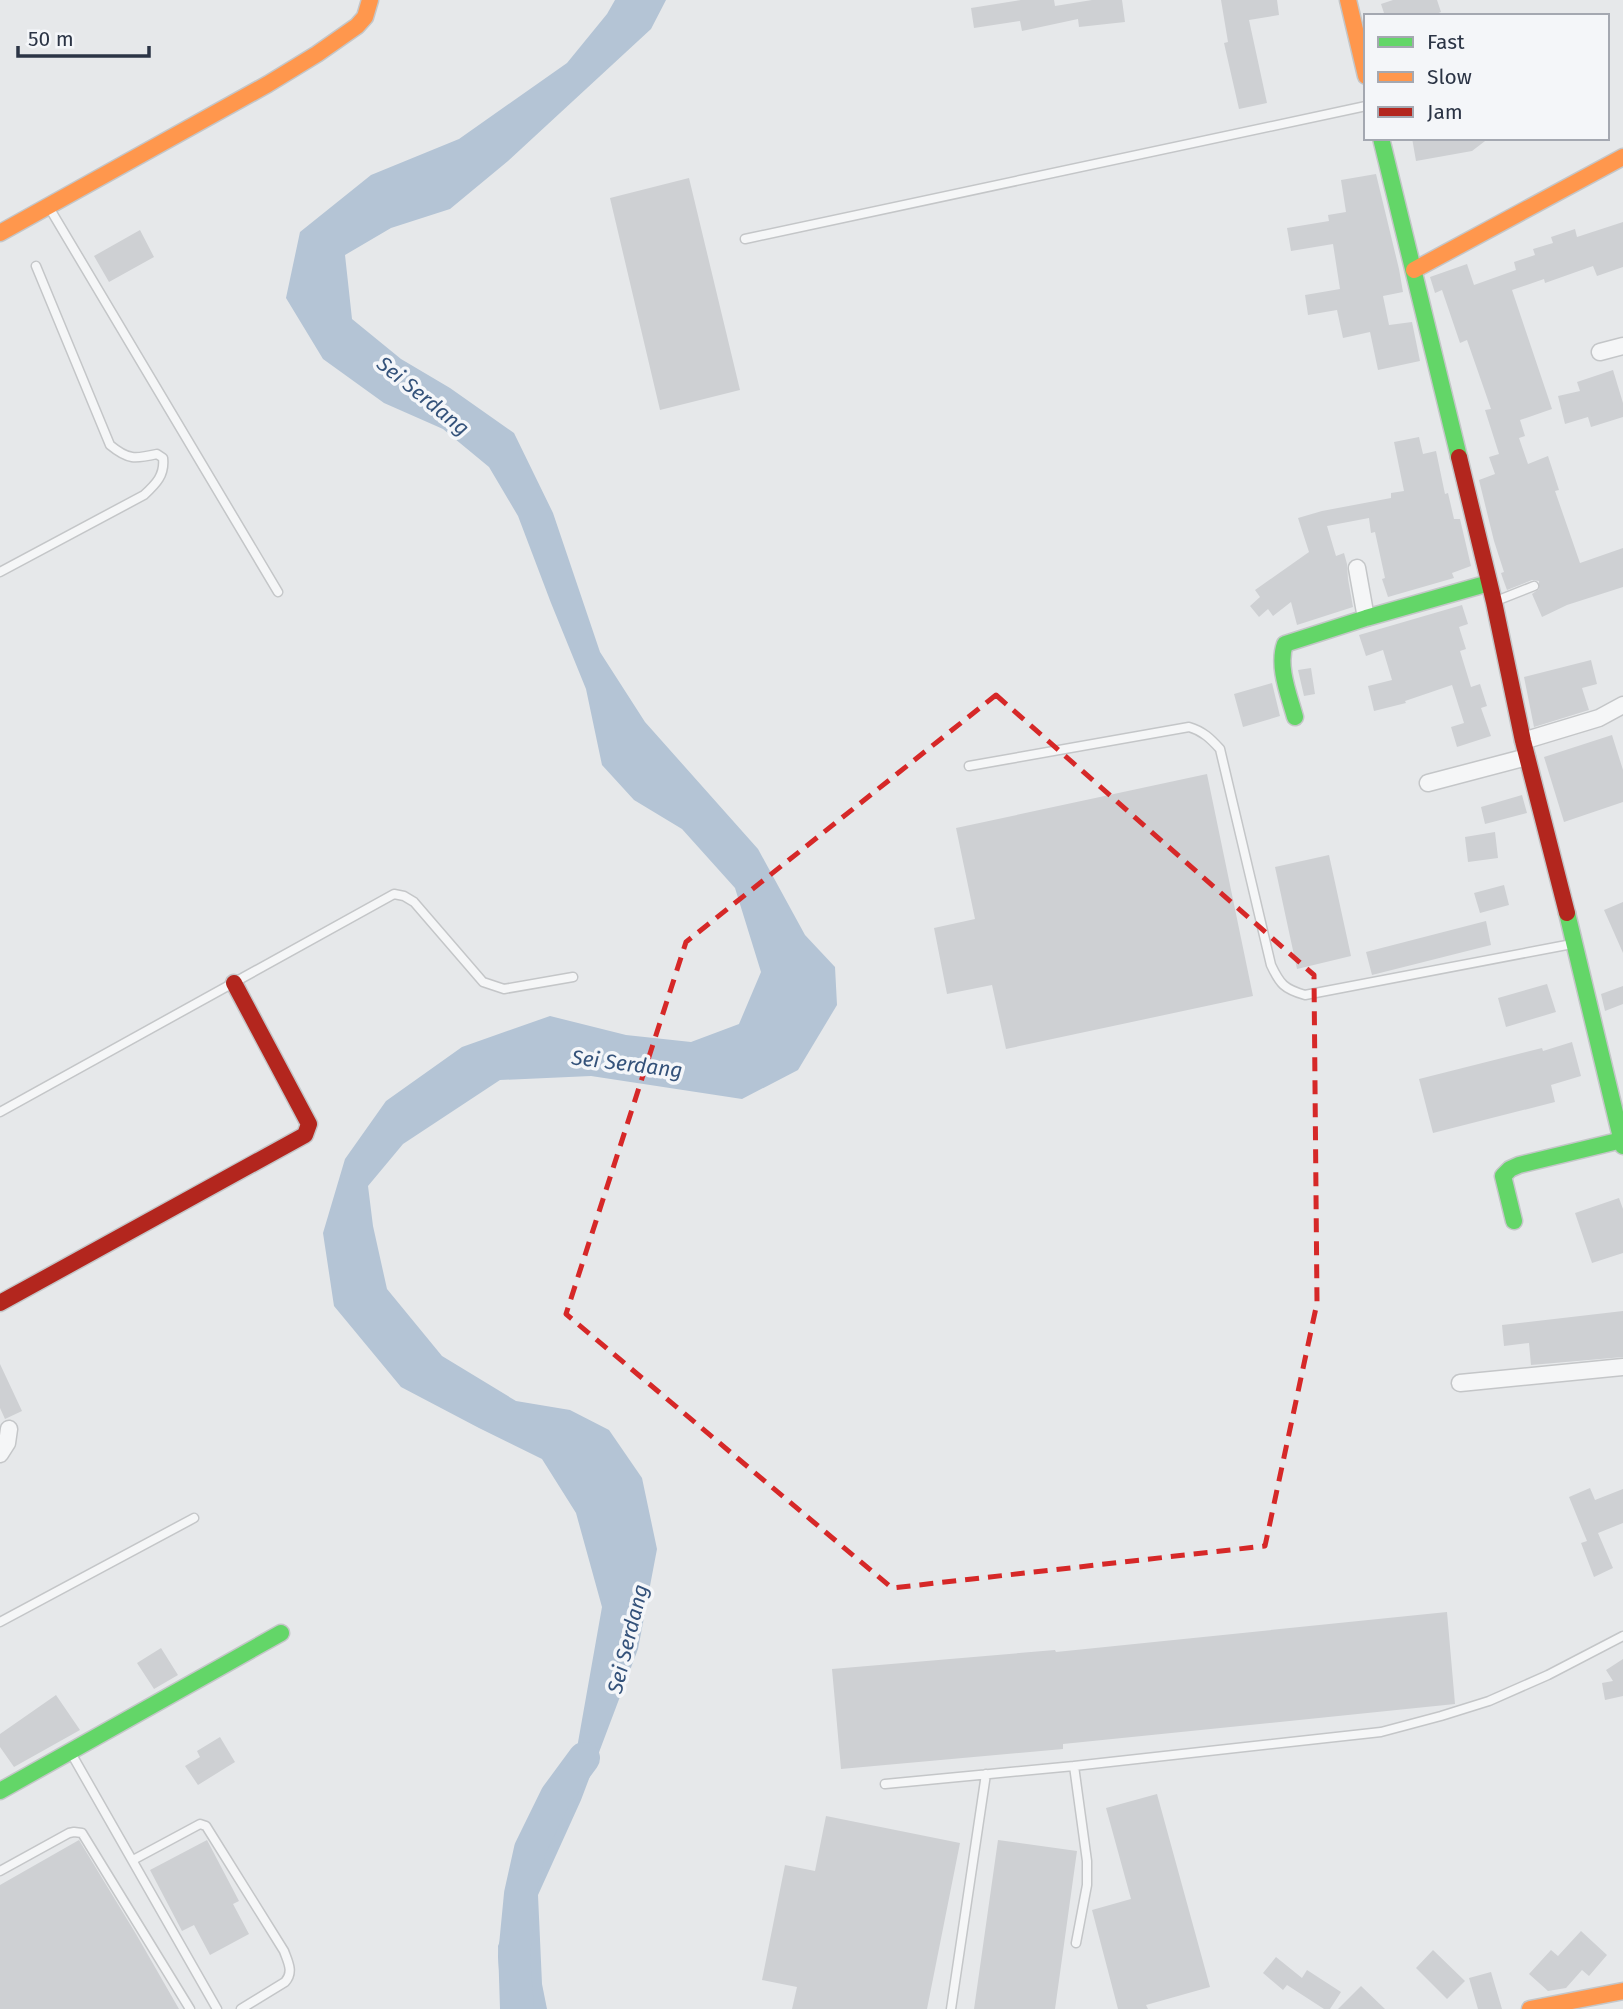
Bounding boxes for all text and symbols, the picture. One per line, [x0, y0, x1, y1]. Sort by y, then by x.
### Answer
scale bar [18, 14, 149, 58]
legend [1364, 14, 1609, 140]
text: 50 m [28, 26, 74, 52]
text: Fast [1427, 29, 1465, 55]
text: Slow [1427, 64, 1472, 90]
text: Jam [1427, 99, 1463, 125]
water label: Sei Serdang [371, 350, 475, 441]
water label: Sei Serdang [569, 1044, 684, 1084]
water label: Sei Serdang [602, 1582, 654, 1697]

